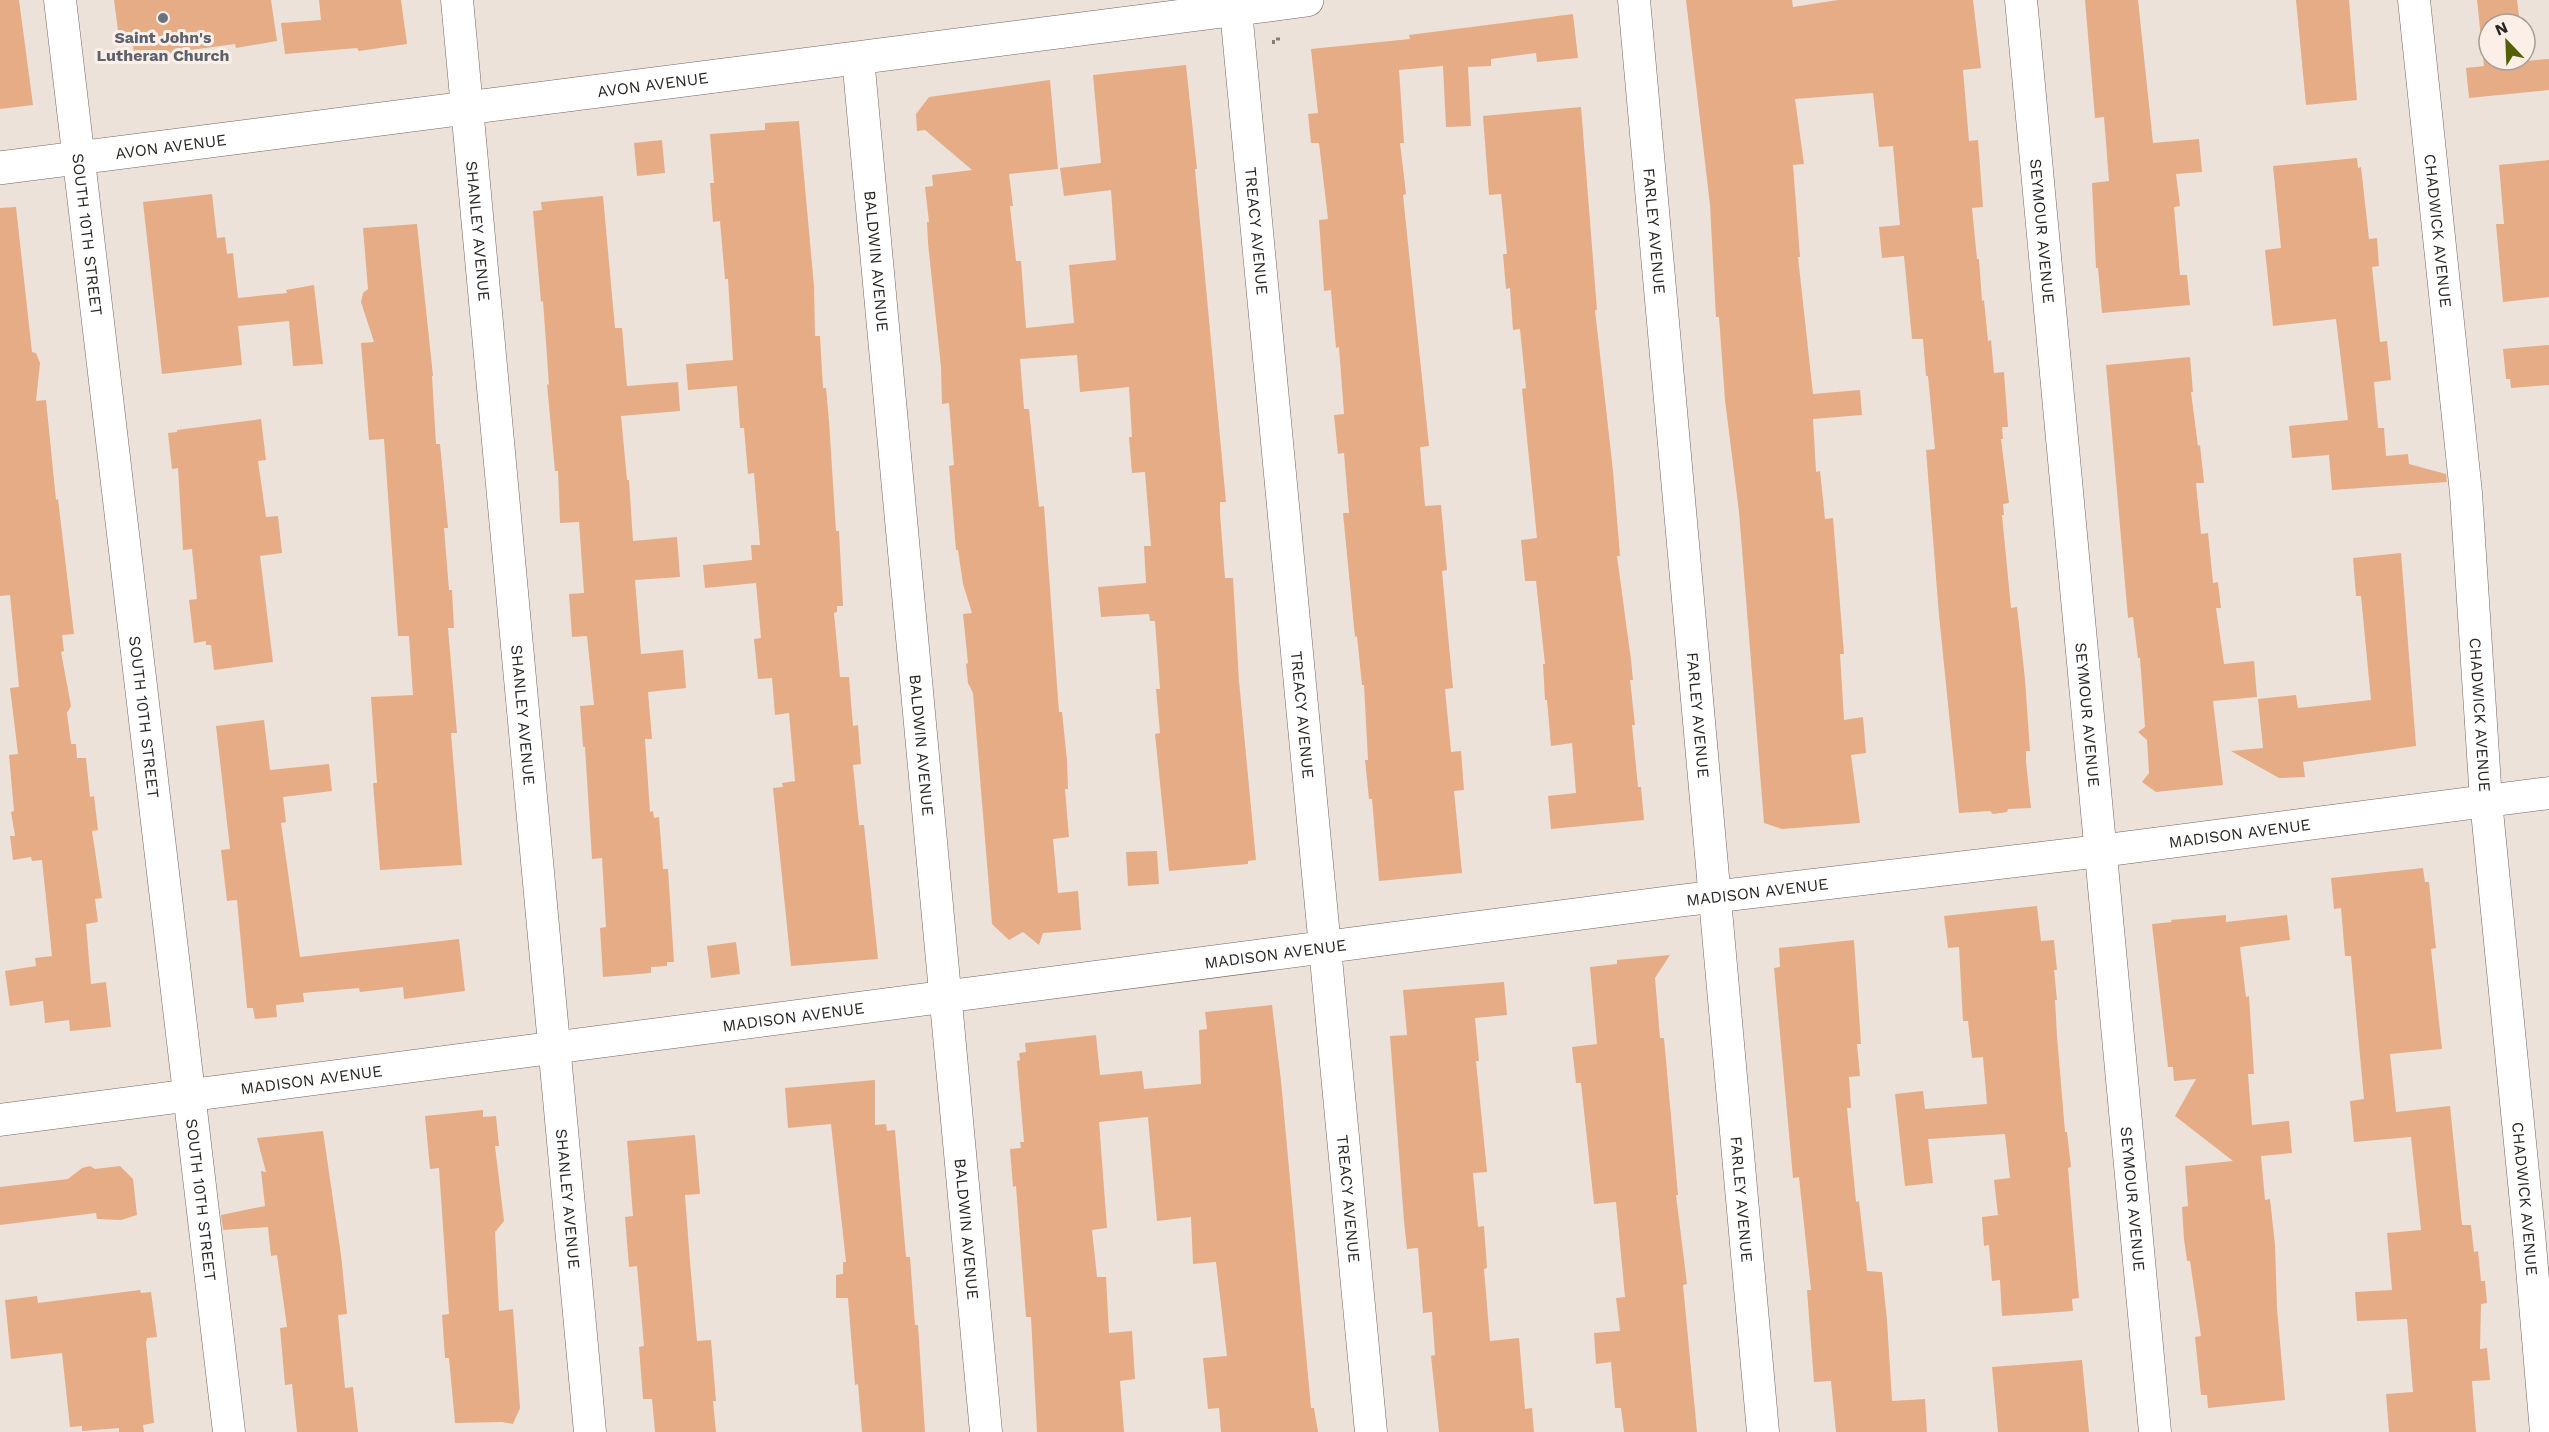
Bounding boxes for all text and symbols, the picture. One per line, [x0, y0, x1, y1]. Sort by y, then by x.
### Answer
marker: Saint John's Lutheran Church [156, 11, 170, 25]
north arrow [2477, 12, 2537, 72]
text: N [2492, 18, 2511, 40]
place label: Saint John's Lutheran Church [97, 28, 229, 65]
street label: AVON AVENUE [596, 68, 709, 101]
street label: AVON AVENUE [114, 130, 227, 163]
street label: SOUTH 10TH STREET [69, 152, 107, 317]
street label: CHADWICK AVENUE [2421, 153, 2456, 309]
street label: SEYMOUR AVENUE [2026, 158, 2059, 304]
street label: SHANLEY AVENUE [462, 160, 494, 302]
street label: TREACY AVENUE [1241, 166, 1272, 296]
street label: FARLEY AVENUE [1640, 167, 1670, 295]
street label: BALDWIN AVENUE [861, 190, 893, 333]
street label: SOUTH 10TH STREET [126, 635, 164, 800]
street label: CHADWICK AVENUE [2466, 637, 2495, 792]
street label: SEYMOUR AVENUE [2072, 642, 2104, 788]
street label: SHANLEY AVENUE [507, 644, 539, 786]
street label: TREACY AVENUE [1287, 650, 1318, 780]
street label: FARLEY AVENUE [1683, 651, 1714, 779]
street label: BALDWIN AVENUE [906, 673, 938, 817]
street label: MADISON AVENUE [2168, 814, 2312, 852]
street label: MADISON AVENUE [1685, 874, 1829, 909]
street label: MADISON AVENUE [1203, 935, 1347, 972]
street label: MADISON AVENUE [721, 998, 865, 1035]
street label: MADISON AVENUE [239, 1061, 383, 1098]
street label: SOUTH 10TH STREET [183, 1117, 221, 1282]
street label: CHADWICK AVENUE [2508, 1121, 2542, 1276]
street label: SEYMOUR AVENUE [2117, 1126, 2149, 1272]
street label: SHANLEY AVENUE [552, 1128, 584, 1270]
street label: TREACY AVENUE [1333, 1134, 1364, 1263]
street label: FARLEY AVENUE [1727, 1135, 1757, 1263]
street label: BALDWIN AVENUE [951, 1157, 983, 1301]

